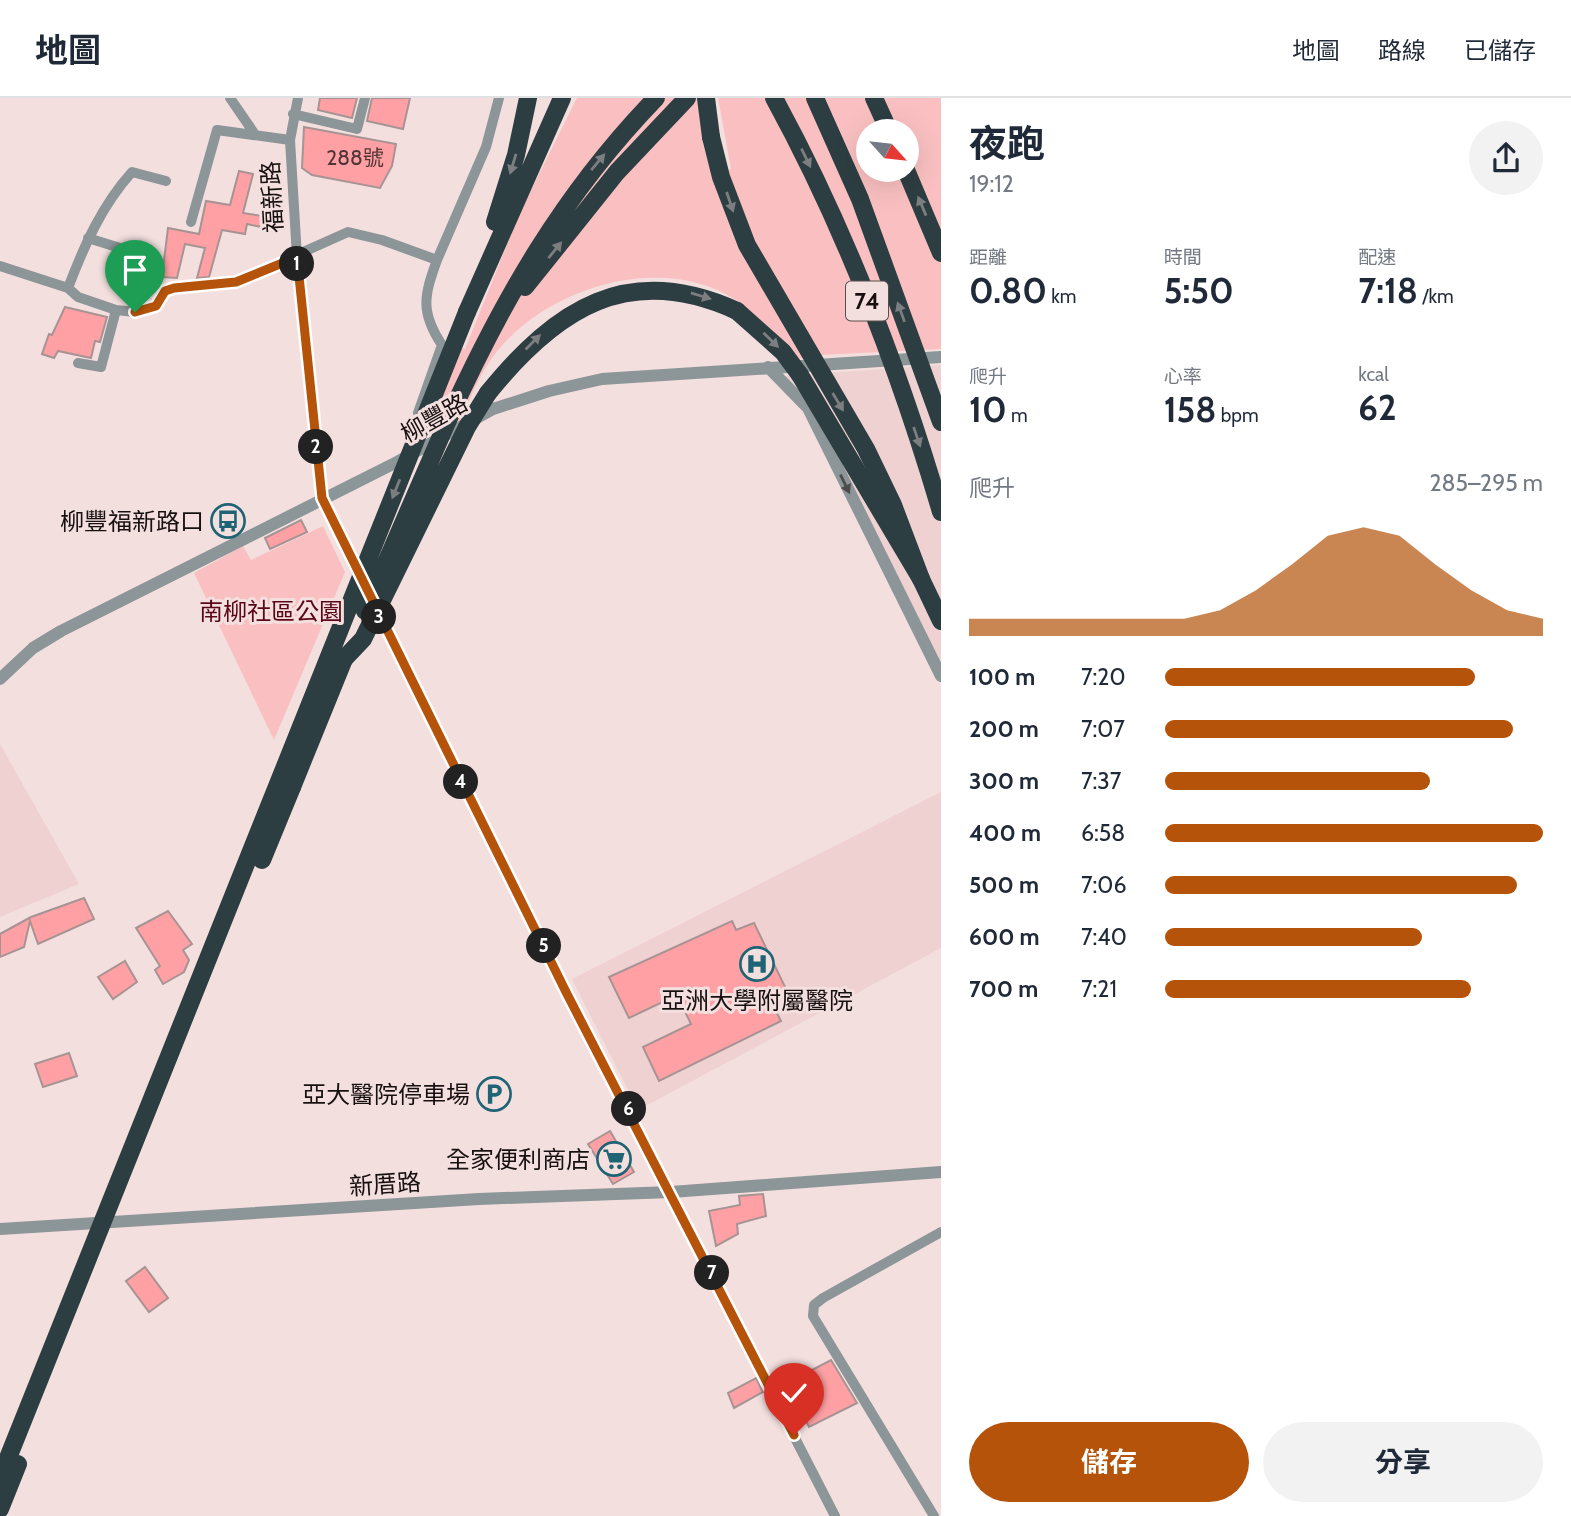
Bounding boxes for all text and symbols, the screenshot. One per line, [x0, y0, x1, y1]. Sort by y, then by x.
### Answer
text: 地圖 [35, 30, 101, 70]
text: 地圖 [1292, 36, 1340, 65]
text: 路線 [1378, 36, 1426, 65]
text: 已儲存 [1464, 36, 1536, 65]
north arrow [856, 119, 919, 182]
map controls [856, 119, 919, 182]
text: 夜跑 [969, 120, 1045, 167]
button: share [1469, 121, 1543, 195]
house number: 288號 [326, 145, 384, 170]
one-way arrow [800, 148, 811, 168]
one-way arrow [590, 153, 605, 171]
one-way arrow [507, 154, 517, 175]
street label: 福新路 [256, 160, 288, 234]
text: 19:12 [969, 170, 1014, 198]
one-way arrow [725, 191, 736, 212]
one-way arrow [916, 196, 927, 217]
pin [105, 240, 165, 312]
one-way arrow [547, 242, 562, 260]
pin: 1 [280, 246, 314, 282]
text: 距離 [969, 246, 1007, 269]
text: 時間 [1164, 246, 1202, 269]
text: 配速 [1358, 246, 1396, 269]
icon: arrive [116, 251, 154, 289]
text: 1 [293, 252, 300, 275]
text: 0.80 [969, 269, 1047, 312]
text: 5:50 [1164, 269, 1234, 312]
text: 7:18 [1358, 269, 1418, 312]
road number: 74 [846, 282, 888, 320]
text: km [1047, 285, 1076, 308]
text: /km [1418, 285, 1454, 308]
one-way arrow [690, 292, 711, 302]
one-way arrow [895, 301, 906, 322]
one-way arrow [762, 332, 779, 348]
one-way arrow [524, 335, 541, 351]
text: kcal [1358, 363, 1389, 386]
text: 爬升 [969, 365, 1007, 388]
text: 心率 [1164, 365, 1202, 388]
text: 62 [1358, 386, 1397, 429]
street label: 柳豐路 [395, 388, 473, 448]
text: 10 [969, 388, 1007, 431]
text: 158 [1164, 388, 1217, 431]
one-way arrow [831, 392, 844, 411]
text: m [1007, 404, 1028, 427]
text: bpm [1217, 404, 1259, 427]
one-way arrow [912, 427, 923, 448]
pin: 2 [298, 430, 334, 464]
text: 2 [310, 435, 321, 458]
text: 285–295 m [1430, 469, 1543, 497]
one-way arrow [840, 474, 851, 494]
text: 爬升 [969, 474, 1015, 502]
one-way arrow [391, 479, 402, 500]
bus stop icon: 柳豐福新路口 [209, 502, 247, 540]
place label: 柳豐福新路口 [60, 507, 204, 536]
park label: 南柳社區公園 [199, 597, 343, 626]
pin: 3 [362, 600, 396, 634]
text: 3 [373, 605, 384, 628]
text: 100 m [969, 663, 1035, 691]
text: 7:20 [1081, 663, 1125, 691]
text: 200 m [969, 715, 1039, 743]
text: 7:07 [1081, 715, 1125, 743]
pin: 4 [444, 764, 478, 800]
text: 300 m [969, 767, 1039, 795]
text: 7:37 [1081, 767, 1121, 795]
text: 4 [455, 770, 466, 793]
text: 400 m [969, 819, 1041, 847]
text: 6:58 [1081, 819, 1125, 847]
text: 500 m [969, 871, 1039, 899]
text: 7:06 [1081, 871, 1126, 899]
text: 600 m [969, 923, 1040, 951]
text: 7:40 [1081, 923, 1127, 951]
pin: 5 [526, 928, 562, 964]
text: 5 [538, 934, 549, 957]
hospital icon: 亞洲大學附屬醫院 [738, 945, 776, 983]
text: 700 m [969, 975, 1038, 1003]
text: 7:21 [1081, 975, 1117, 1003]
place label: 亞洲大學附屬醫院 [661, 986, 853, 1015]
parking icon: 亞大醫院停車場 [475, 1075, 513, 1113]
place label: 亞大醫院停車場 [302, 1080, 470, 1109]
pin: 6 [612, 1091, 646, 1126]
text: 6 [623, 1097, 634, 1120]
supermarket icon: 全家便利商店 [595, 1140, 633, 1178]
place label: 全家便利商店 [446, 1145, 590, 1174]
street label: 新厝路 [348, 1167, 422, 1201]
pin: 7 [694, 1256, 730, 1290]
text: 7 [707, 1261, 716, 1284]
pin [764, 1363, 824, 1435]
icon: check [775, 1374, 813, 1412]
button: 儲存 [969, 1422, 1249, 1502]
button: 分享 [1263, 1422, 1543, 1502]

